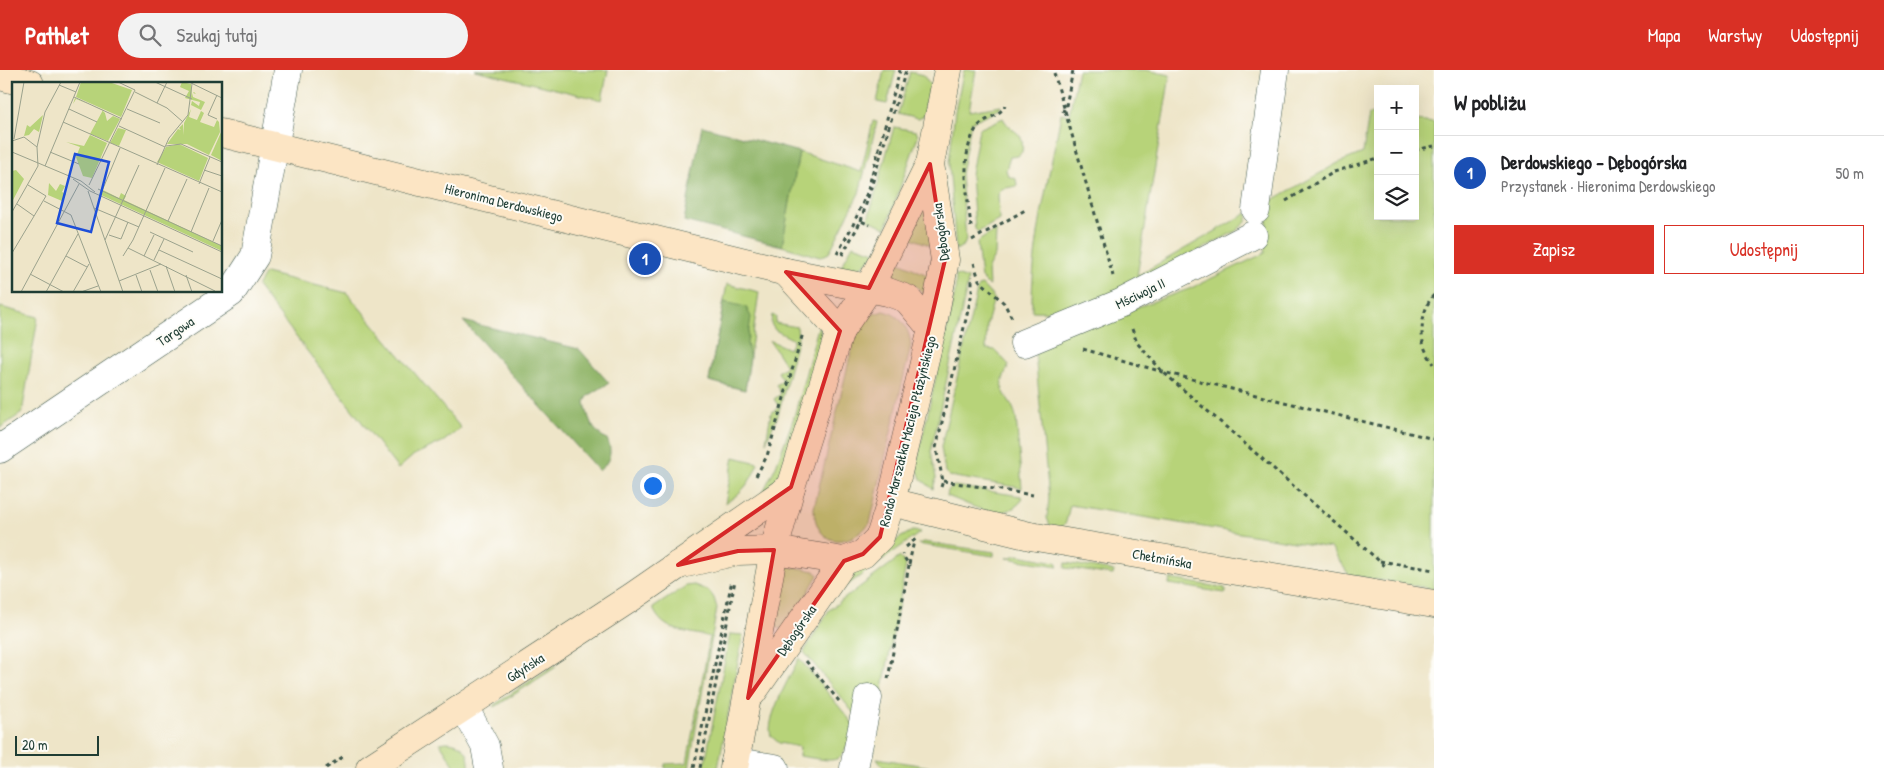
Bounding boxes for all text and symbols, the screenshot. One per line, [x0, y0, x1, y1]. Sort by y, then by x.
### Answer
search box [118, 13, 468, 58]
text: Pathlet [25, 19, 88, 51]
icon: search [136, 21, 164, 49]
text: Szukaj tutaj [176, 22, 258, 48]
text: Mapa [1648, 23, 1680, 48]
text: Warstwy [1708, 23, 1762, 48]
text: Udostępnij [1790, 23, 1859, 48]
inset map [12, 82, 222, 292]
map controls [1374, 85, 1419, 220]
button: + [1374, 85, 1419, 130]
text: W pobliżu [1454, 88, 1526, 117]
button: − [1374, 130, 1419, 175]
text: Derdowskiego - Dębogórska [1501, 149, 1686, 175]
text: 1 [1467, 162, 1473, 184]
text: 50 m [1836, 162, 1864, 184]
button: layers [1374, 175, 1419, 220]
text: Przystanek · Hieronima Derdowskiego [1501, 175, 1715, 197]
street label: Hieronima Derdowskiego [443, 178, 565, 227]
street label: Dębogórska [927, 202, 954, 262]
button: Zapisz [1454, 225, 1654, 274]
button: Udostępnij [1664, 225, 1864, 274]
pin: 1 [629, 240, 661, 278]
street label: Mściwoja II [1112, 273, 1168, 314]
street label: Targowa [153, 311, 198, 351]
street label: Rondo Marszałka Macieja Płażyńskiego [874, 333, 941, 529]
your location [640, 473, 666, 499]
street label: Chełmińska [1131, 543, 1194, 573]
street label: Dębogórska [772, 601, 821, 660]
street label: Gdyńska [503, 648, 548, 687]
scale bar [15, 733, 99, 756]
text: 20 m [22, 735, 48, 754]

